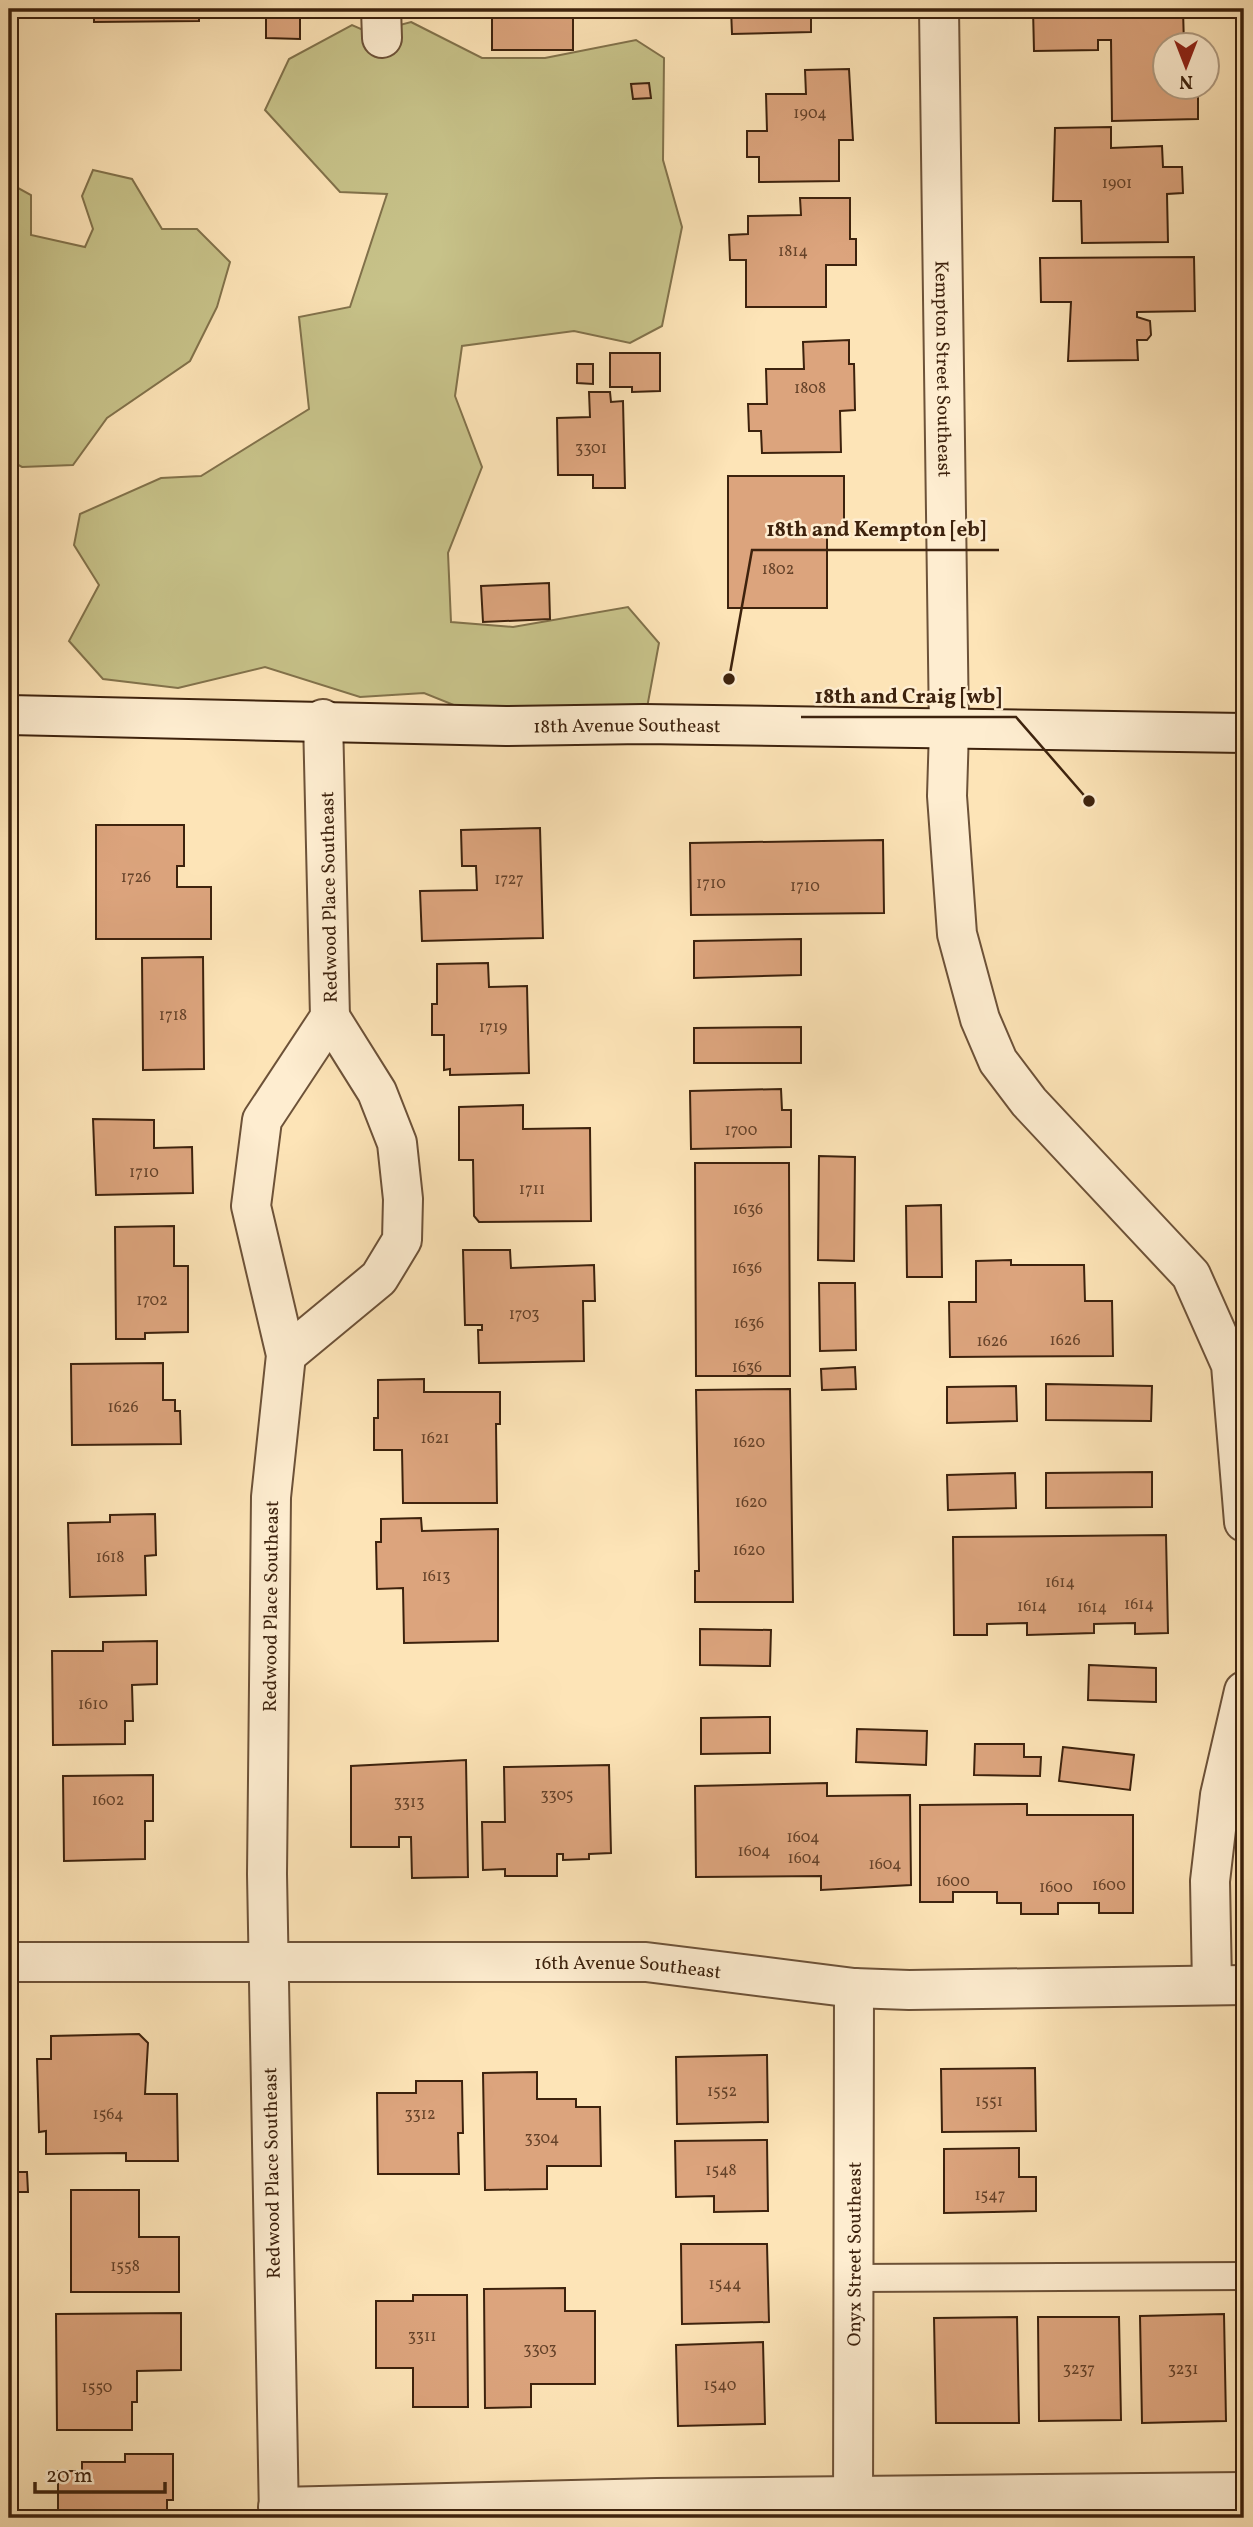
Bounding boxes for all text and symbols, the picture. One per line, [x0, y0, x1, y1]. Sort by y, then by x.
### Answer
north arrow [1152, 32, 1222, 102]
text: N [1179, 68, 1193, 94]
house number: 1904 [793, 103, 827, 125]
house number: 1901 [1102, 173, 1132, 195]
house number: 1814 [778, 241, 808, 263]
street label: Kempton Street Southeast [927, 260, 957, 478]
house number: 1808 [794, 378, 826, 400]
house number: 3301 [575, 438, 607, 460]
callout: 18th and Kempton [eb] [752, 508, 999, 550]
text: 18th and Kempton [eb] [766, 516, 986, 545]
house number: 1802 [762, 559, 794, 581]
callout: 18th and Craig [wb] [801, 675, 1016, 717]
text: 18th and Craig [wb] [814, 683, 1002, 712]
street label: 18th Avenue Southeast [533, 713, 721, 741]
street label: Redwood Place Southeast [315, 791, 345, 1003]
house number: 1726 [121, 867, 151, 889]
house number: 1727 [494, 869, 524, 891]
house number: 1710 [696, 873, 726, 895]
house number: 1710 [790, 876, 820, 898]
house number: 1718 [159, 1005, 187, 1027]
house number: 1719 [479, 1017, 507, 1039]
house number: 1700 [725, 1120, 757, 1142]
house number: 1710 [129, 1162, 159, 1184]
house number: 1711 [519, 1179, 545, 1201]
house number: 1636 [733, 1199, 763, 1221]
house number: 1636 [732, 1258, 762, 1280]
house number: 1702 [136, 1290, 168, 1312]
house number: 1703 [509, 1304, 539, 1326]
house number: 1636 [734, 1313, 764, 1335]
house number: 1626 [1050, 1330, 1081, 1352]
house number: 1626 [977, 1331, 1008, 1353]
house number: 1636 [732, 1357, 762, 1379]
house number: 1626 [108, 1397, 139, 1419]
house number: 1621 [420, 1428, 450, 1450]
house number: 1620 [733, 1432, 765, 1454]
house number: 1620 [735, 1492, 767, 1514]
street label: Redwood Place Southeast [258, 1500, 286, 1712]
house number: 1620 [733, 1540, 765, 1562]
house number: 1618 [96, 1547, 124, 1569]
house number: 1613 [422, 1566, 450, 1588]
house number: 1614 [1045, 1572, 1075, 1594]
house number: 1614 [1124, 1594, 1154, 1616]
house number: 1614 [1017, 1596, 1047, 1618]
house number: 1614 [1077, 1597, 1107, 1619]
house number: 1610 [78, 1694, 108, 1716]
house number: 3305 [540, 1785, 574, 1807]
house number: 1602 [92, 1790, 124, 1812]
house number: 3313 [394, 1792, 424, 1814]
house number: 1604 [786, 1827, 820, 1849]
house number: 1604 [737, 1841, 771, 1863]
house number: 1604 [787, 1848, 821, 1870]
house number: 1604 [868, 1854, 902, 1876]
house number: 1600 [936, 1871, 970, 1893]
house number: 1600 [1092, 1875, 1126, 1897]
house number: 1600 [1039, 1877, 1073, 1899]
street label: 16th Avenue Southeast [534, 1951, 723, 1986]
street label: Redwood Place Southeast [258, 2067, 288, 2279]
house number: 1552 [707, 2081, 737, 2103]
house number: 1551 [975, 2091, 1003, 2113]
house number: 1564 [92, 2104, 124, 2126]
house number: 3312 [404, 2104, 436, 2126]
house number: 3304 [525, 2128, 559, 2150]
house number: 1548 [705, 2160, 737, 2182]
street label: Onyx Street Southeast [842, 2161, 869, 2346]
house number: 1547 [974, 2185, 1006, 2207]
house number: 1558 [110, 2256, 140, 2278]
house number: 1544 [708, 2274, 742, 2296]
house number: 3311 [408, 2326, 436, 2348]
house number: 3303 [523, 2339, 557, 2361]
house number: 3237 [1063, 2359, 1095, 2381]
house number: 3231 [1168, 2359, 1198, 2381]
house number: 1540 [704, 2375, 736, 2397]
house number: 1550 [82, 2377, 112, 2399]
scale bar [35, 2450, 164, 2494]
text: 20 m [46, 2462, 92, 2491]

